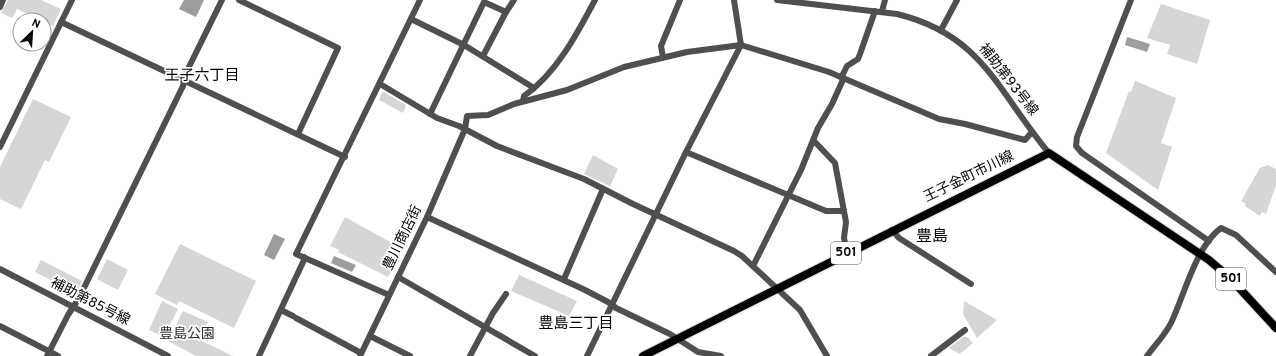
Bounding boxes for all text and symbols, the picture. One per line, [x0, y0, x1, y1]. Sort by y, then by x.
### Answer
north arrow [12, 12, 52, 52]
text: N [29, 16, 42, 32]
street label: 補助第93号線 [975, 40, 1042, 119]
district label: 王子六丁目 [164, 67, 240, 86]
street label: 王子金町市川線 [921, 148, 1017, 206]
street label: 豊川商店街 [380, 203, 426, 273]
district label: 豊島 [916, 227, 948, 247]
road number: 501 [831, 242, 861, 264]
road number: 501 [1216, 268, 1246, 290]
street label: 補助第85号線 [47, 274, 133, 329]
district label: 豊島三丁目 [538, 315, 614, 334]
park label: 豊島公園 [159, 326, 215, 343]

